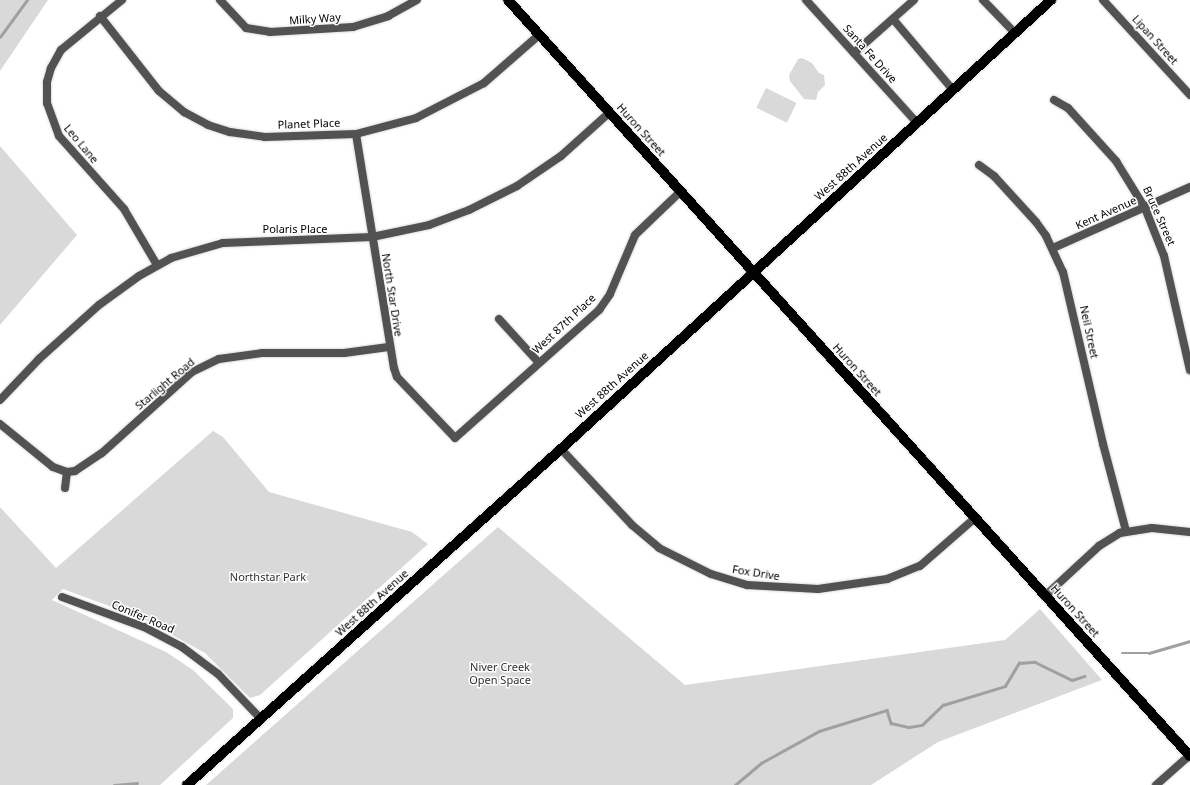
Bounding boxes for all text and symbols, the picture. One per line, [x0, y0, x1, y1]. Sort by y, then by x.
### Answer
street label: Milky Way [289, 11, 341, 27]
street label: Lipan Street [1129, 13, 1181, 67]
street label: Santa Fe Drive [840, 22, 900, 86]
street label: Huron Street [614, 101, 668, 159]
street label: Planet Place [277, 116, 341, 132]
street label: Leo Lane [61, 122, 101, 166]
street label: West 88th Avenue [812, 131, 890, 203]
street label: Bruce Street [1140, 184, 1178, 248]
street label: Kent Avenue [1074, 194, 1138, 232]
street label: Polaris Place [263, 222, 327, 236]
street label: North Star Drive [379, 252, 405, 338]
street label: West 87th Place [530, 291, 598, 357]
street label: Neil Street [1077, 304, 1101, 360]
street label: Huron Street [830, 341, 884, 399]
street label: West 88th Avenue [573, 349, 651, 421]
street label: Starlight Road [133, 355, 197, 413]
street label: Fox Drive [731, 563, 781, 583]
street label: West 88th Avenue [333, 567, 411, 639]
park label: Northstar Park [230, 570, 306, 584]
street label: Huron Street [1048, 582, 1102, 640]
street label: Conifer Road [110, 598, 176, 636]
park label: Niver Creek Open Space [469, 661, 531, 687]

